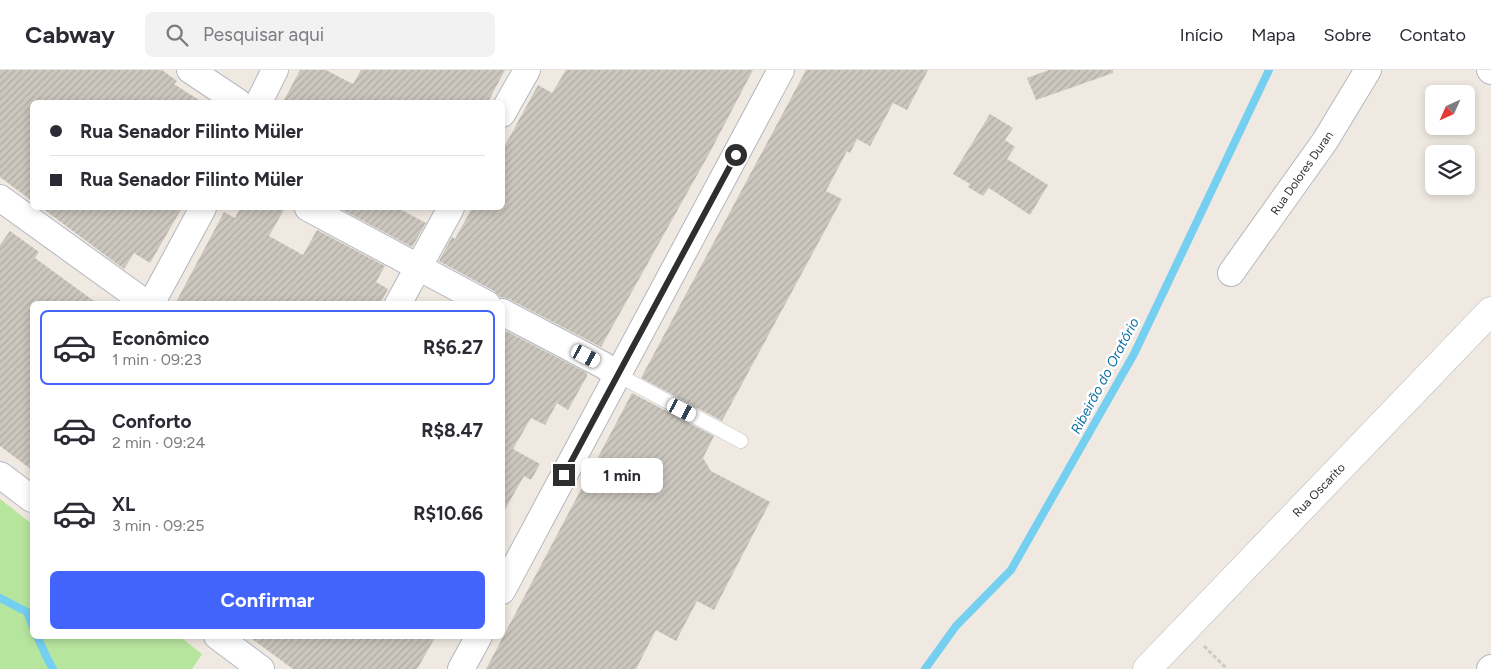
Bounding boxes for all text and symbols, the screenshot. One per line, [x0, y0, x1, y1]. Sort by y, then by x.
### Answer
search box [145, 12, 495, 57]
text: Cabway [25, 20, 115, 49]
icon: search [163, 21, 191, 49]
text: Pesquisar aqui [203, 23, 324, 46]
text: Início [1180, 24, 1223, 46]
text: Mapa [1251, 24, 1295, 46]
text: Sobre [1323, 24, 1371, 46]
text: Contato [1399, 24, 1466, 46]
north arrow [1425, 85, 1475, 135]
map controls [1425, 85, 1475, 195]
text: Rua Senador Filinto Müler [80, 120, 303, 143]
street label: Rua Dolores Duran [1268, 128, 1336, 218]
route start [725, 144, 747, 166]
button: layers [1425, 145, 1475, 195]
text: Rua Senador Filinto Müler [80, 168, 303, 191]
water label: Ribeirão do Oratório [1067, 315, 1143, 437]
icon: car [52, 325, 97, 370]
text: Econômico [112, 327, 209, 350]
text: R$6.27 [423, 336, 483, 359]
car [569, 342, 602, 370]
text: 1 min · 09:23 [112, 350, 202, 369]
car [665, 397, 698, 423]
icon: car [52, 408, 97, 453]
text: Conforto [112, 410, 192, 433]
text: R$8.47 [421, 419, 483, 442]
text: 2 min · 09:24 [112, 433, 205, 452]
callout: 1 min [582, 458, 664, 492]
street label: Rua Oscarito [1290, 460, 1348, 520]
route end [553, 464, 575, 486]
text: 1 min [603, 466, 641, 485]
icon: car [52, 491, 97, 536]
text: XL [112, 493, 135, 516]
text: R$10.66 [413, 502, 483, 525]
text: 3 min · 09:25 [112, 516, 204, 535]
button: Confirmar [50, 571, 485, 629]

